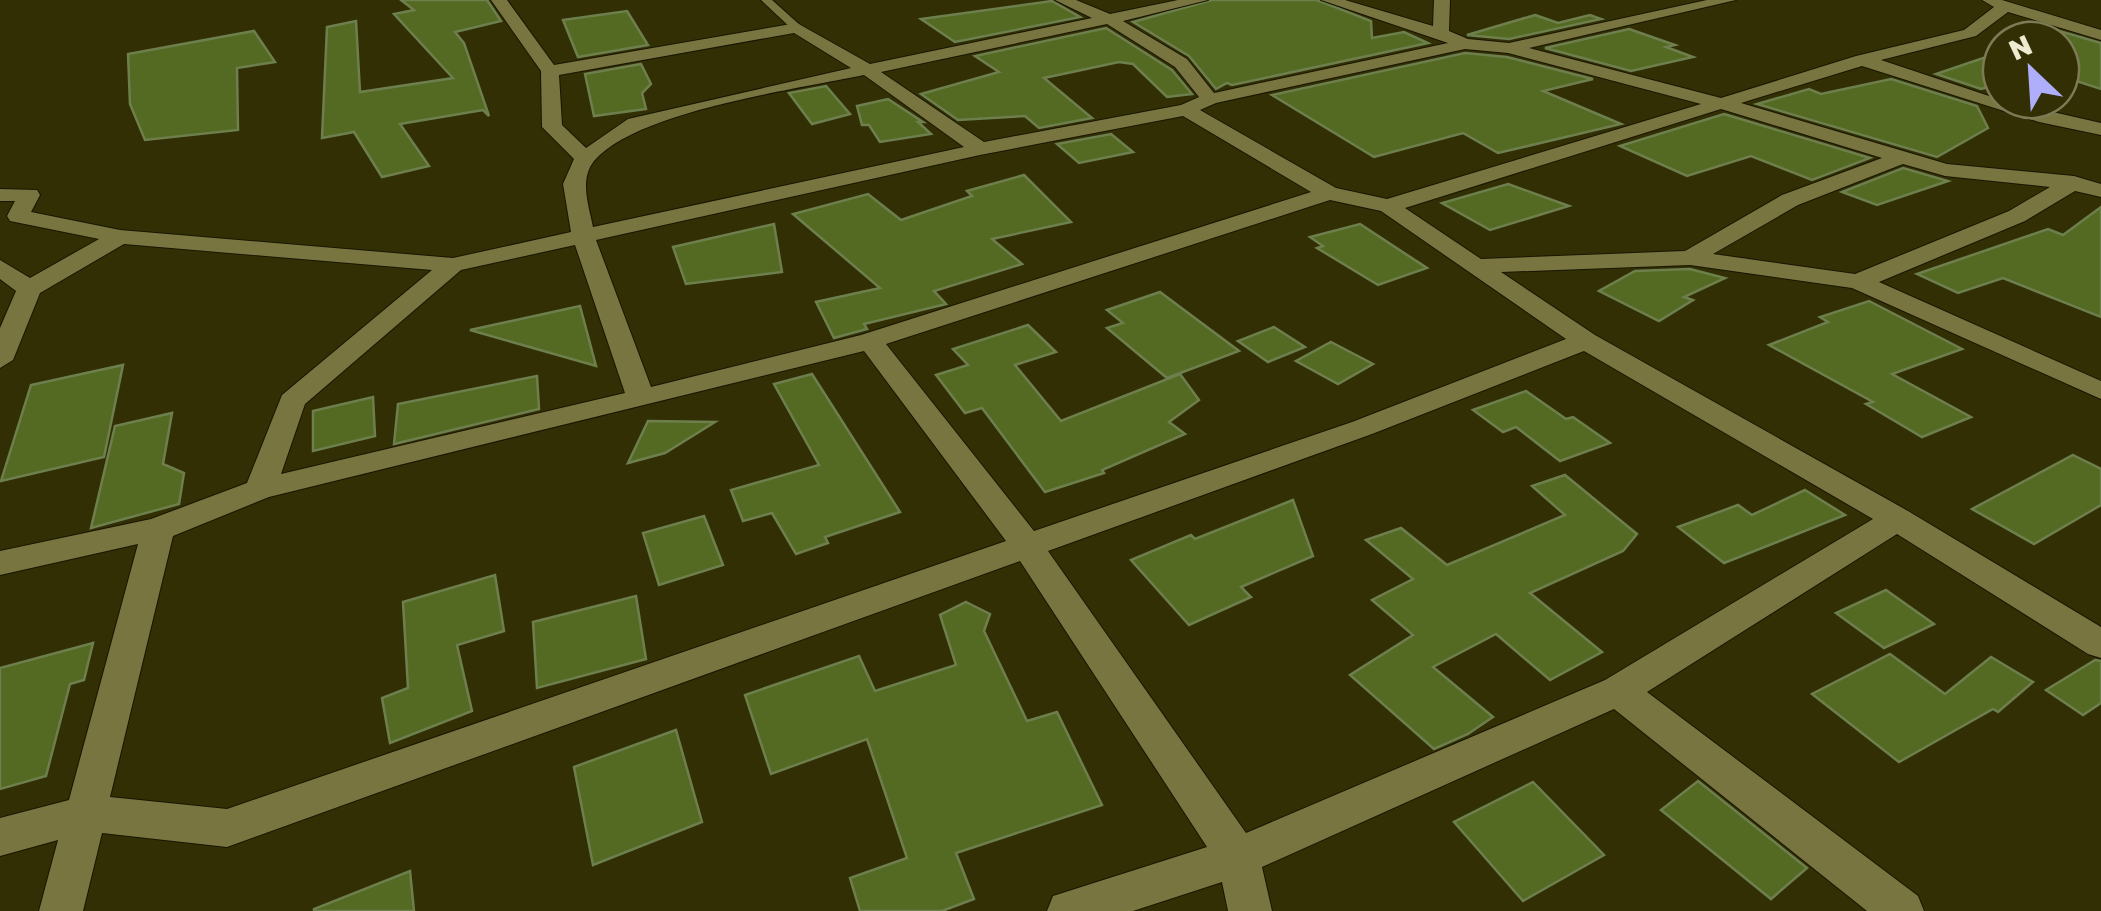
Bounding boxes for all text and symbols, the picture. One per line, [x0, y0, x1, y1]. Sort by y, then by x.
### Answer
north arrow [1981, 20, 2081, 120]
text: N [2004, 27, 2037, 66]

